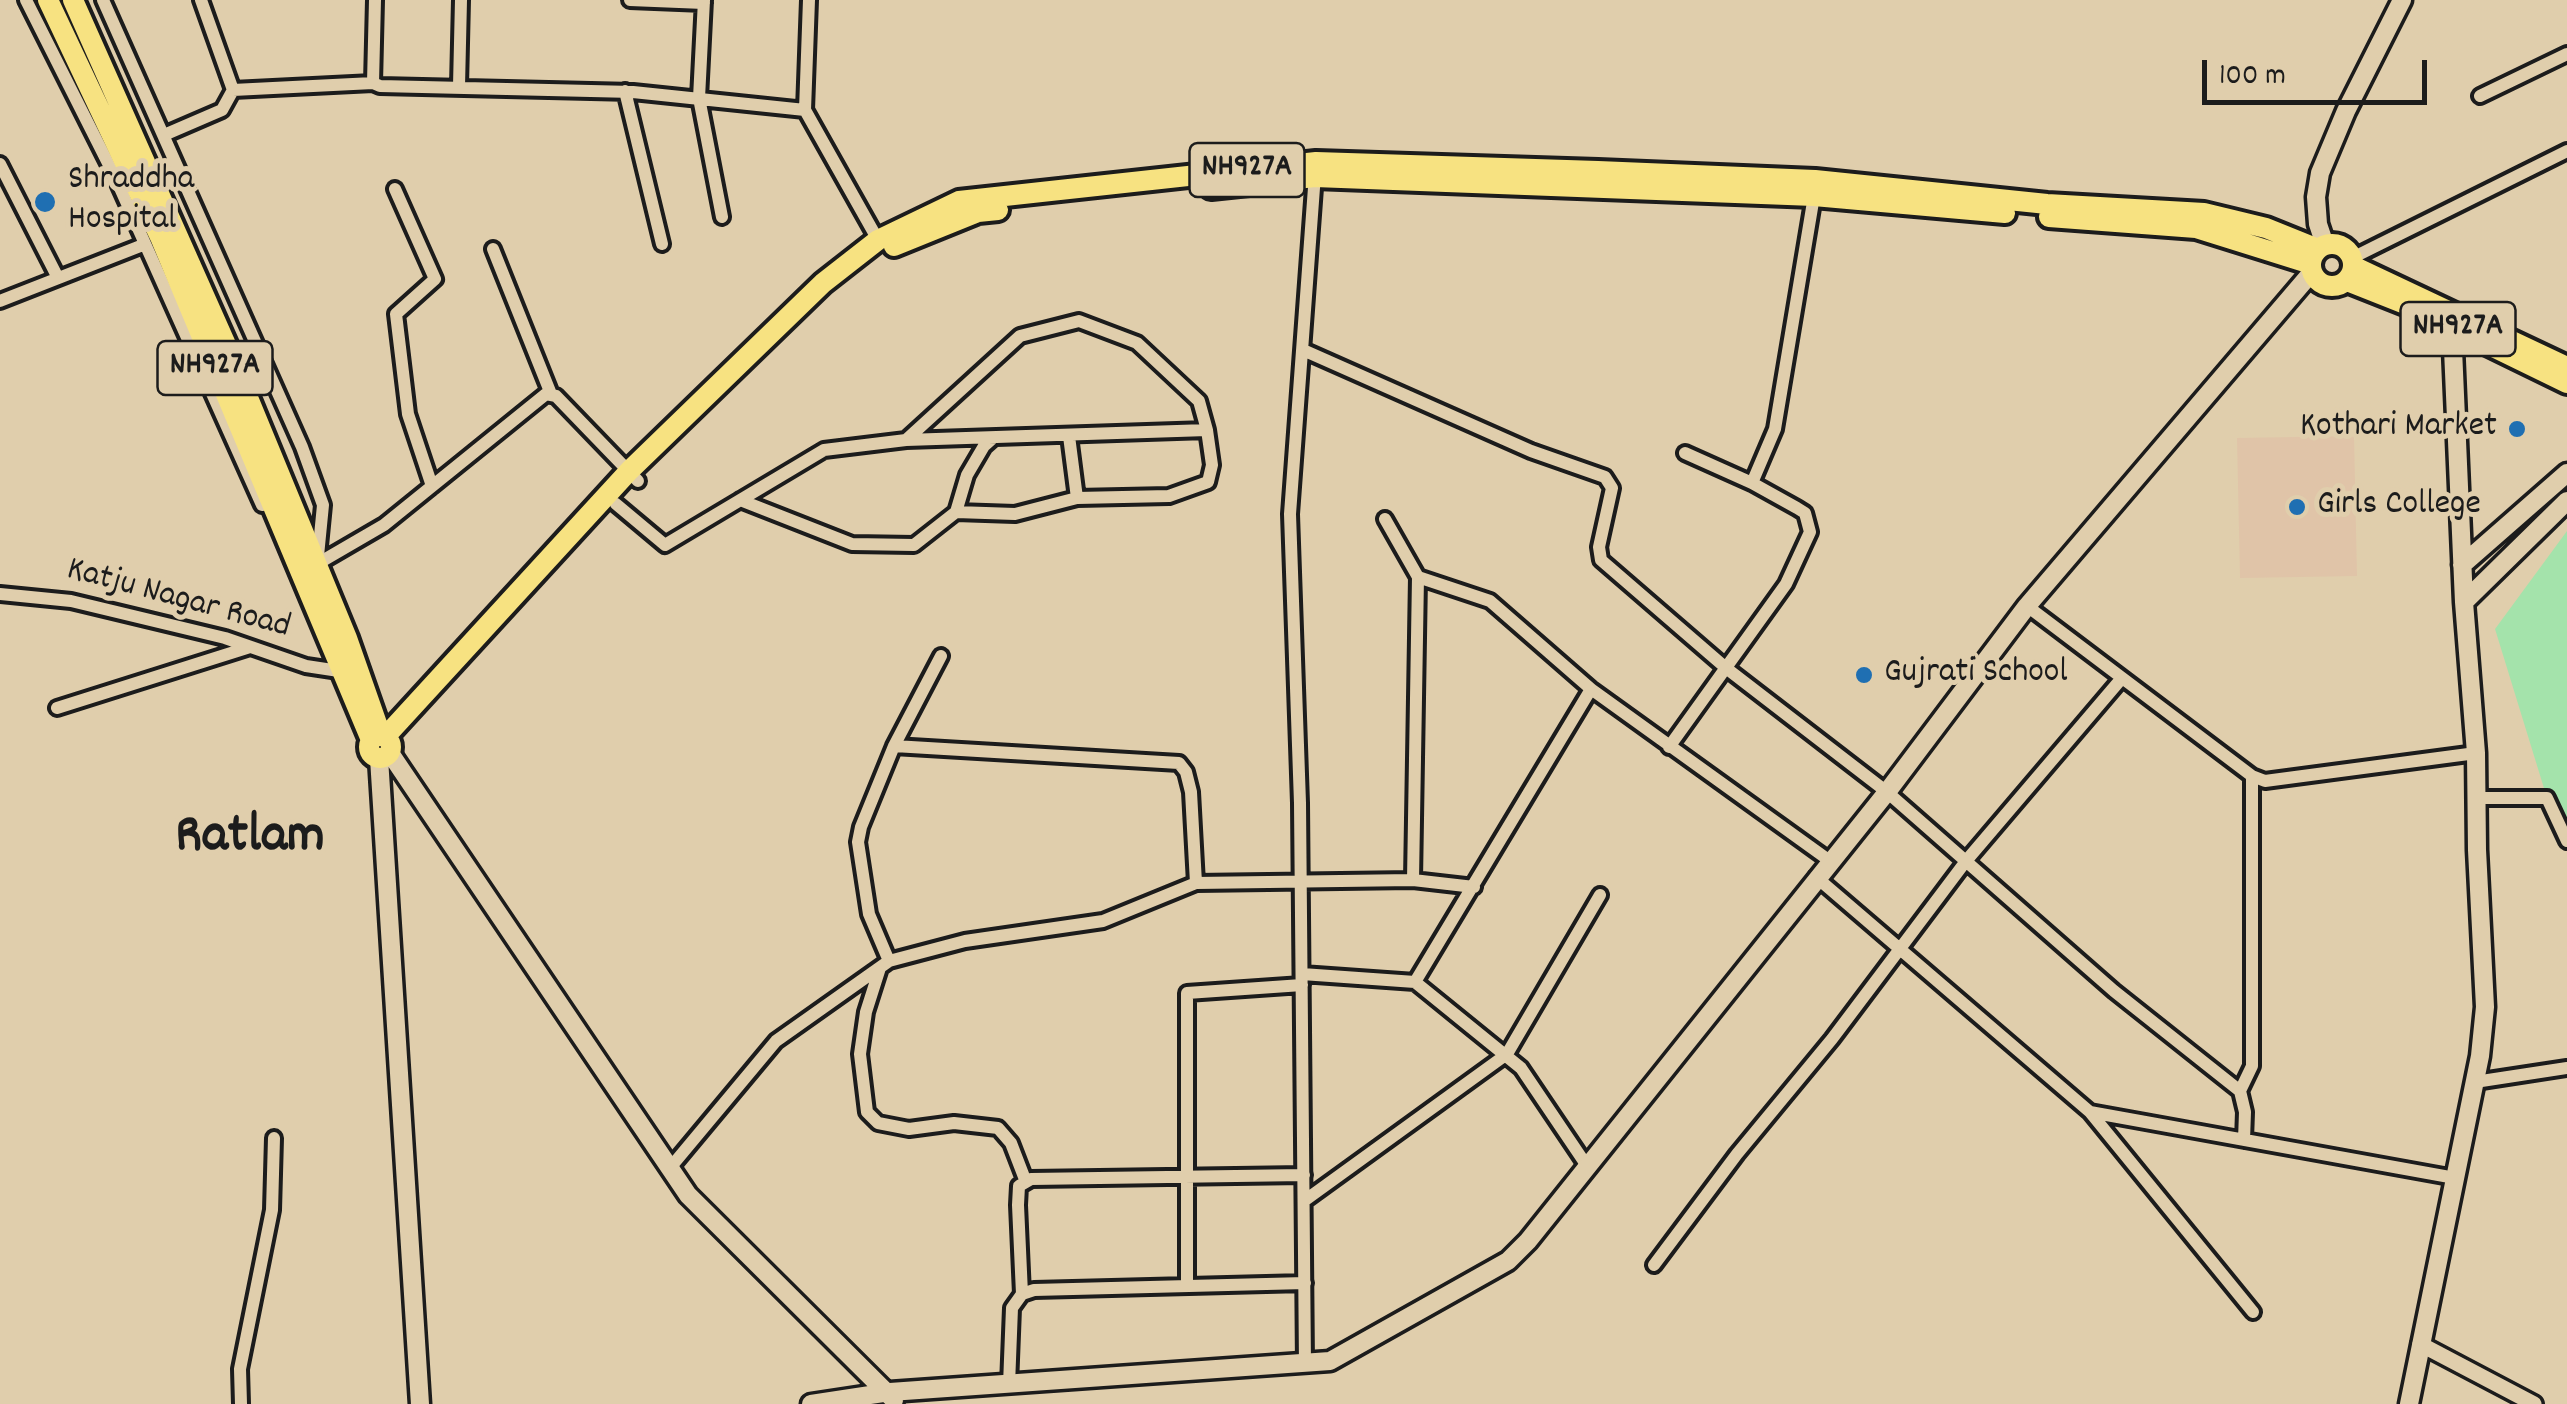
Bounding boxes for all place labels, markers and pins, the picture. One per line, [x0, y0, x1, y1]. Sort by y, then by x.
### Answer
place label: Shraddha Hospital [68, 161, 194, 243]
marker: Shraddha Hospital [32, 189, 58, 215]
place label: Kothari Market [2300, 408, 2497, 450]
marker: Kothari Market [2506, 418, 2528, 440]
place label: Girls College [2317, 486, 2481, 528]
marker: Girls College [2286, 496, 2308, 518]
place label: Gujrati School [1884, 654, 2068, 696]
marker: Gujrati School [1853, 664, 1875, 686]

